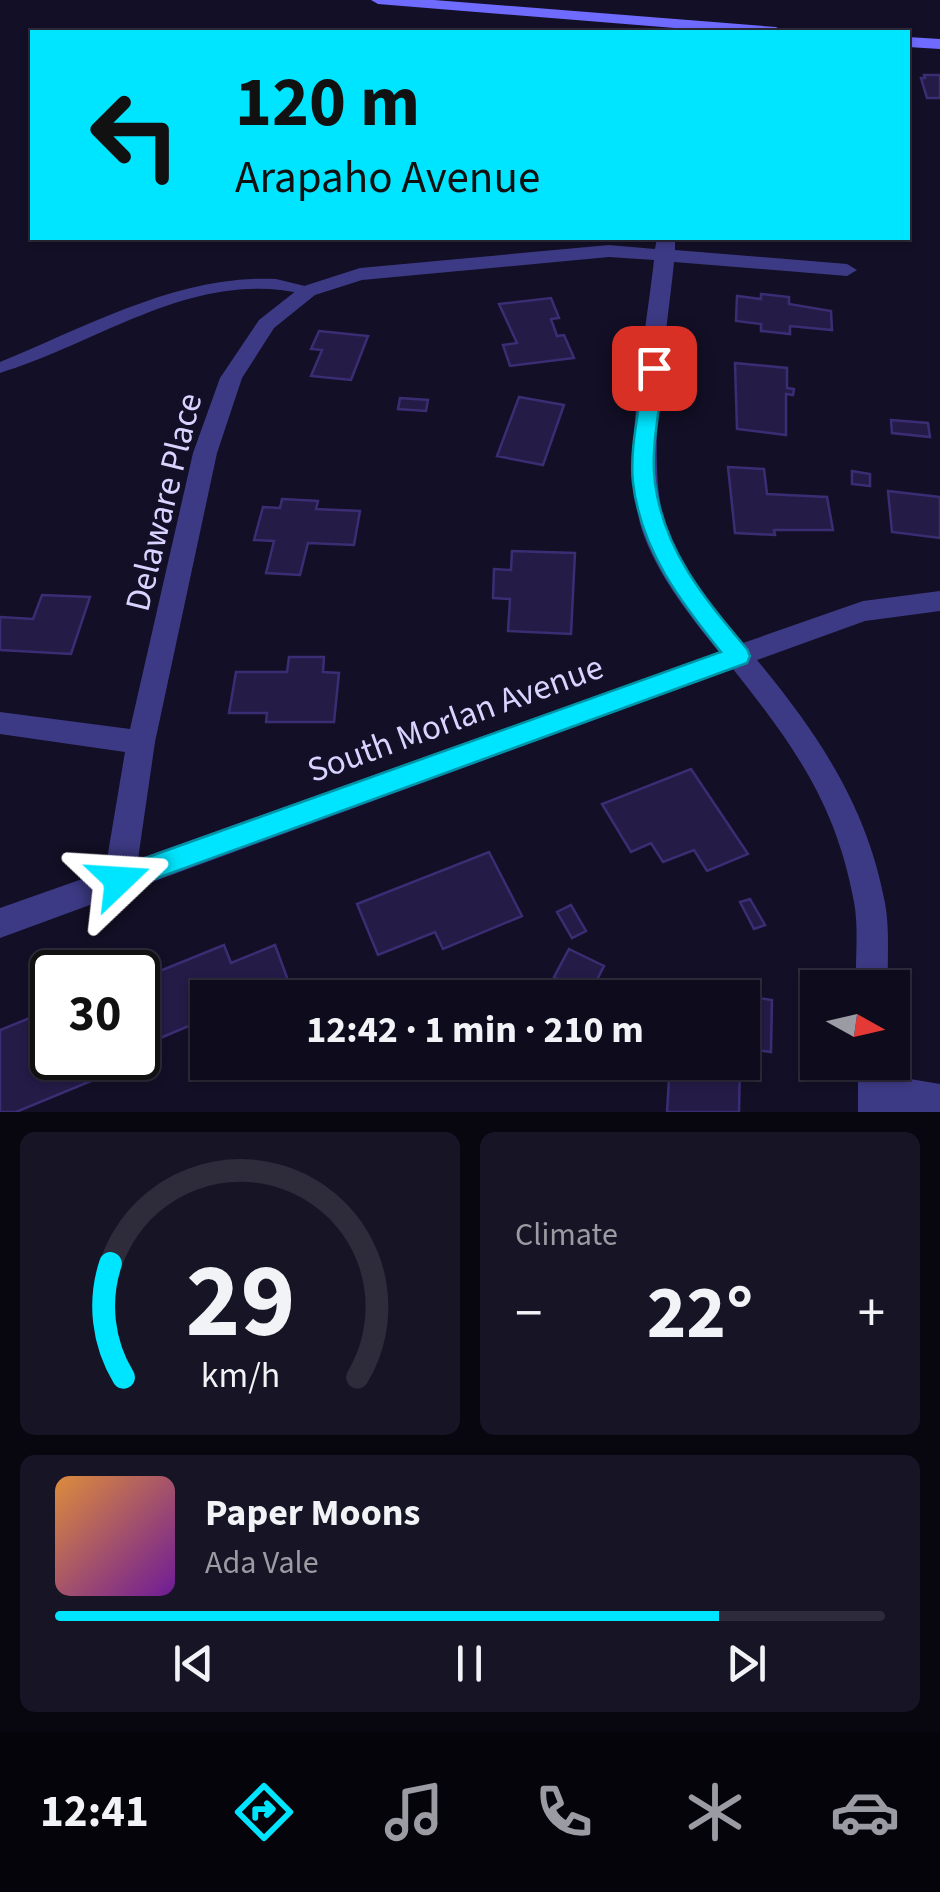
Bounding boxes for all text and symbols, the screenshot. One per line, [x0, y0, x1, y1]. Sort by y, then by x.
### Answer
text: 120 m [235, 53, 420, 153]
icon: left [70, 70, 200, 200]
text: Arapaho Avenue [235, 146, 540, 210]
pin [612, 326, 697, 411]
icon: arrive [627, 341, 682, 396]
street label: Delaware Place [113, 388, 215, 616]
street label: South Morlan Avenue [300, 642, 610, 796]
position arrow [67, 828, 171, 932]
speed limit sign: 30 [30, 950, 160, 1080]
north arrow [800, 970, 910, 1080]
map controls [800, 970, 910, 1080]
text: 12:42 · 1 min · 210 m [306, 1003, 644, 1057]
text: Climate [515, 1212, 618, 1258]
text: 29 [185, 1229, 295, 1377]
text: 22° [647, 1260, 753, 1367]
text: − [515, 1275, 542, 1353]
text: + [858, 1275, 885, 1353]
text: km/h [200, 1350, 280, 1401]
text: Paper Moons [205, 1486, 420, 1540]
text: Ada Vale [205, 1540, 319, 1586]
icon: previous [166, 1636, 221, 1691]
icon: pause [442, 1636, 497, 1691]
icon: next [719, 1636, 774, 1691]
icon: directions [229, 1777, 299, 1847]
icon: music [379, 1777, 449, 1847]
icon: phone [529, 1777, 599, 1847]
icon: climate [680, 1777, 750, 1847]
icon: car [830, 1777, 900, 1847]
text: 12:41 [40, 1780, 149, 1844]

